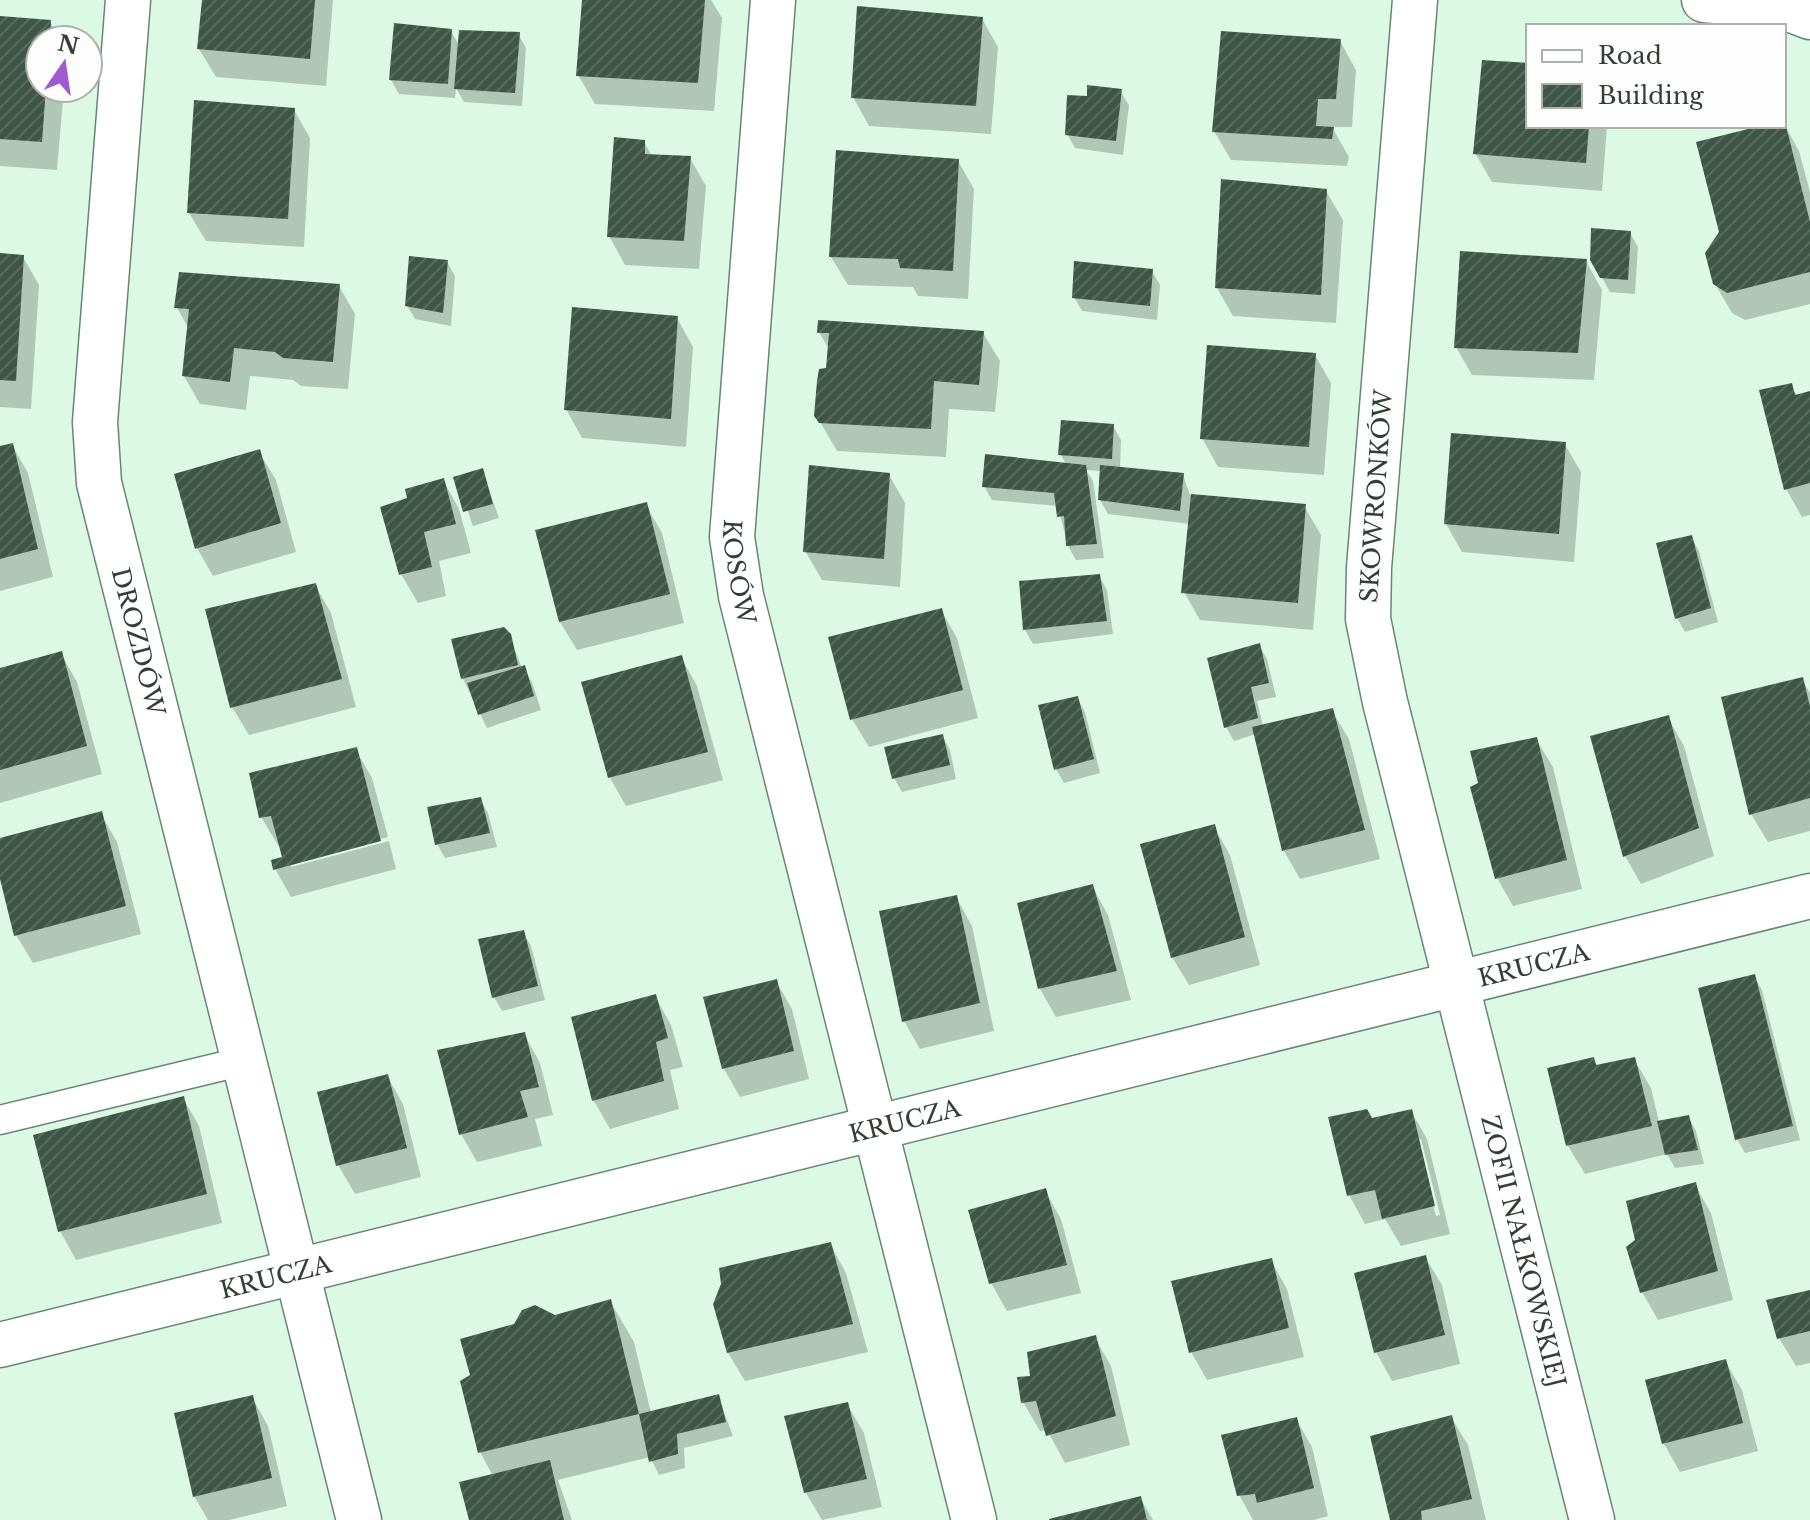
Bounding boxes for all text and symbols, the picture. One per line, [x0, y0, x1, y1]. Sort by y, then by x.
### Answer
north arrow [24, 24, 104, 104]
legend [1526, 24, 1786, 128]
text: N [55, 30, 82, 61]
text: Road [1598, 41, 1662, 70]
text: Building [1598, 81, 1704, 110]
street label: SKOWRONKÓW [1354, 388, 1398, 604]
street label: KOSÓW [717, 518, 762, 628]
street label: DROZDÓW [106, 565, 171, 720]
street label: KRUCZA [1475, 937, 1593, 992]
street label: KRUCZA [846, 1093, 964, 1148]
street label: ZOFII NAŁKOWSKIEJ [1476, 1112, 1572, 1390]
street label: KRUCZA [217, 1249, 335, 1304]

